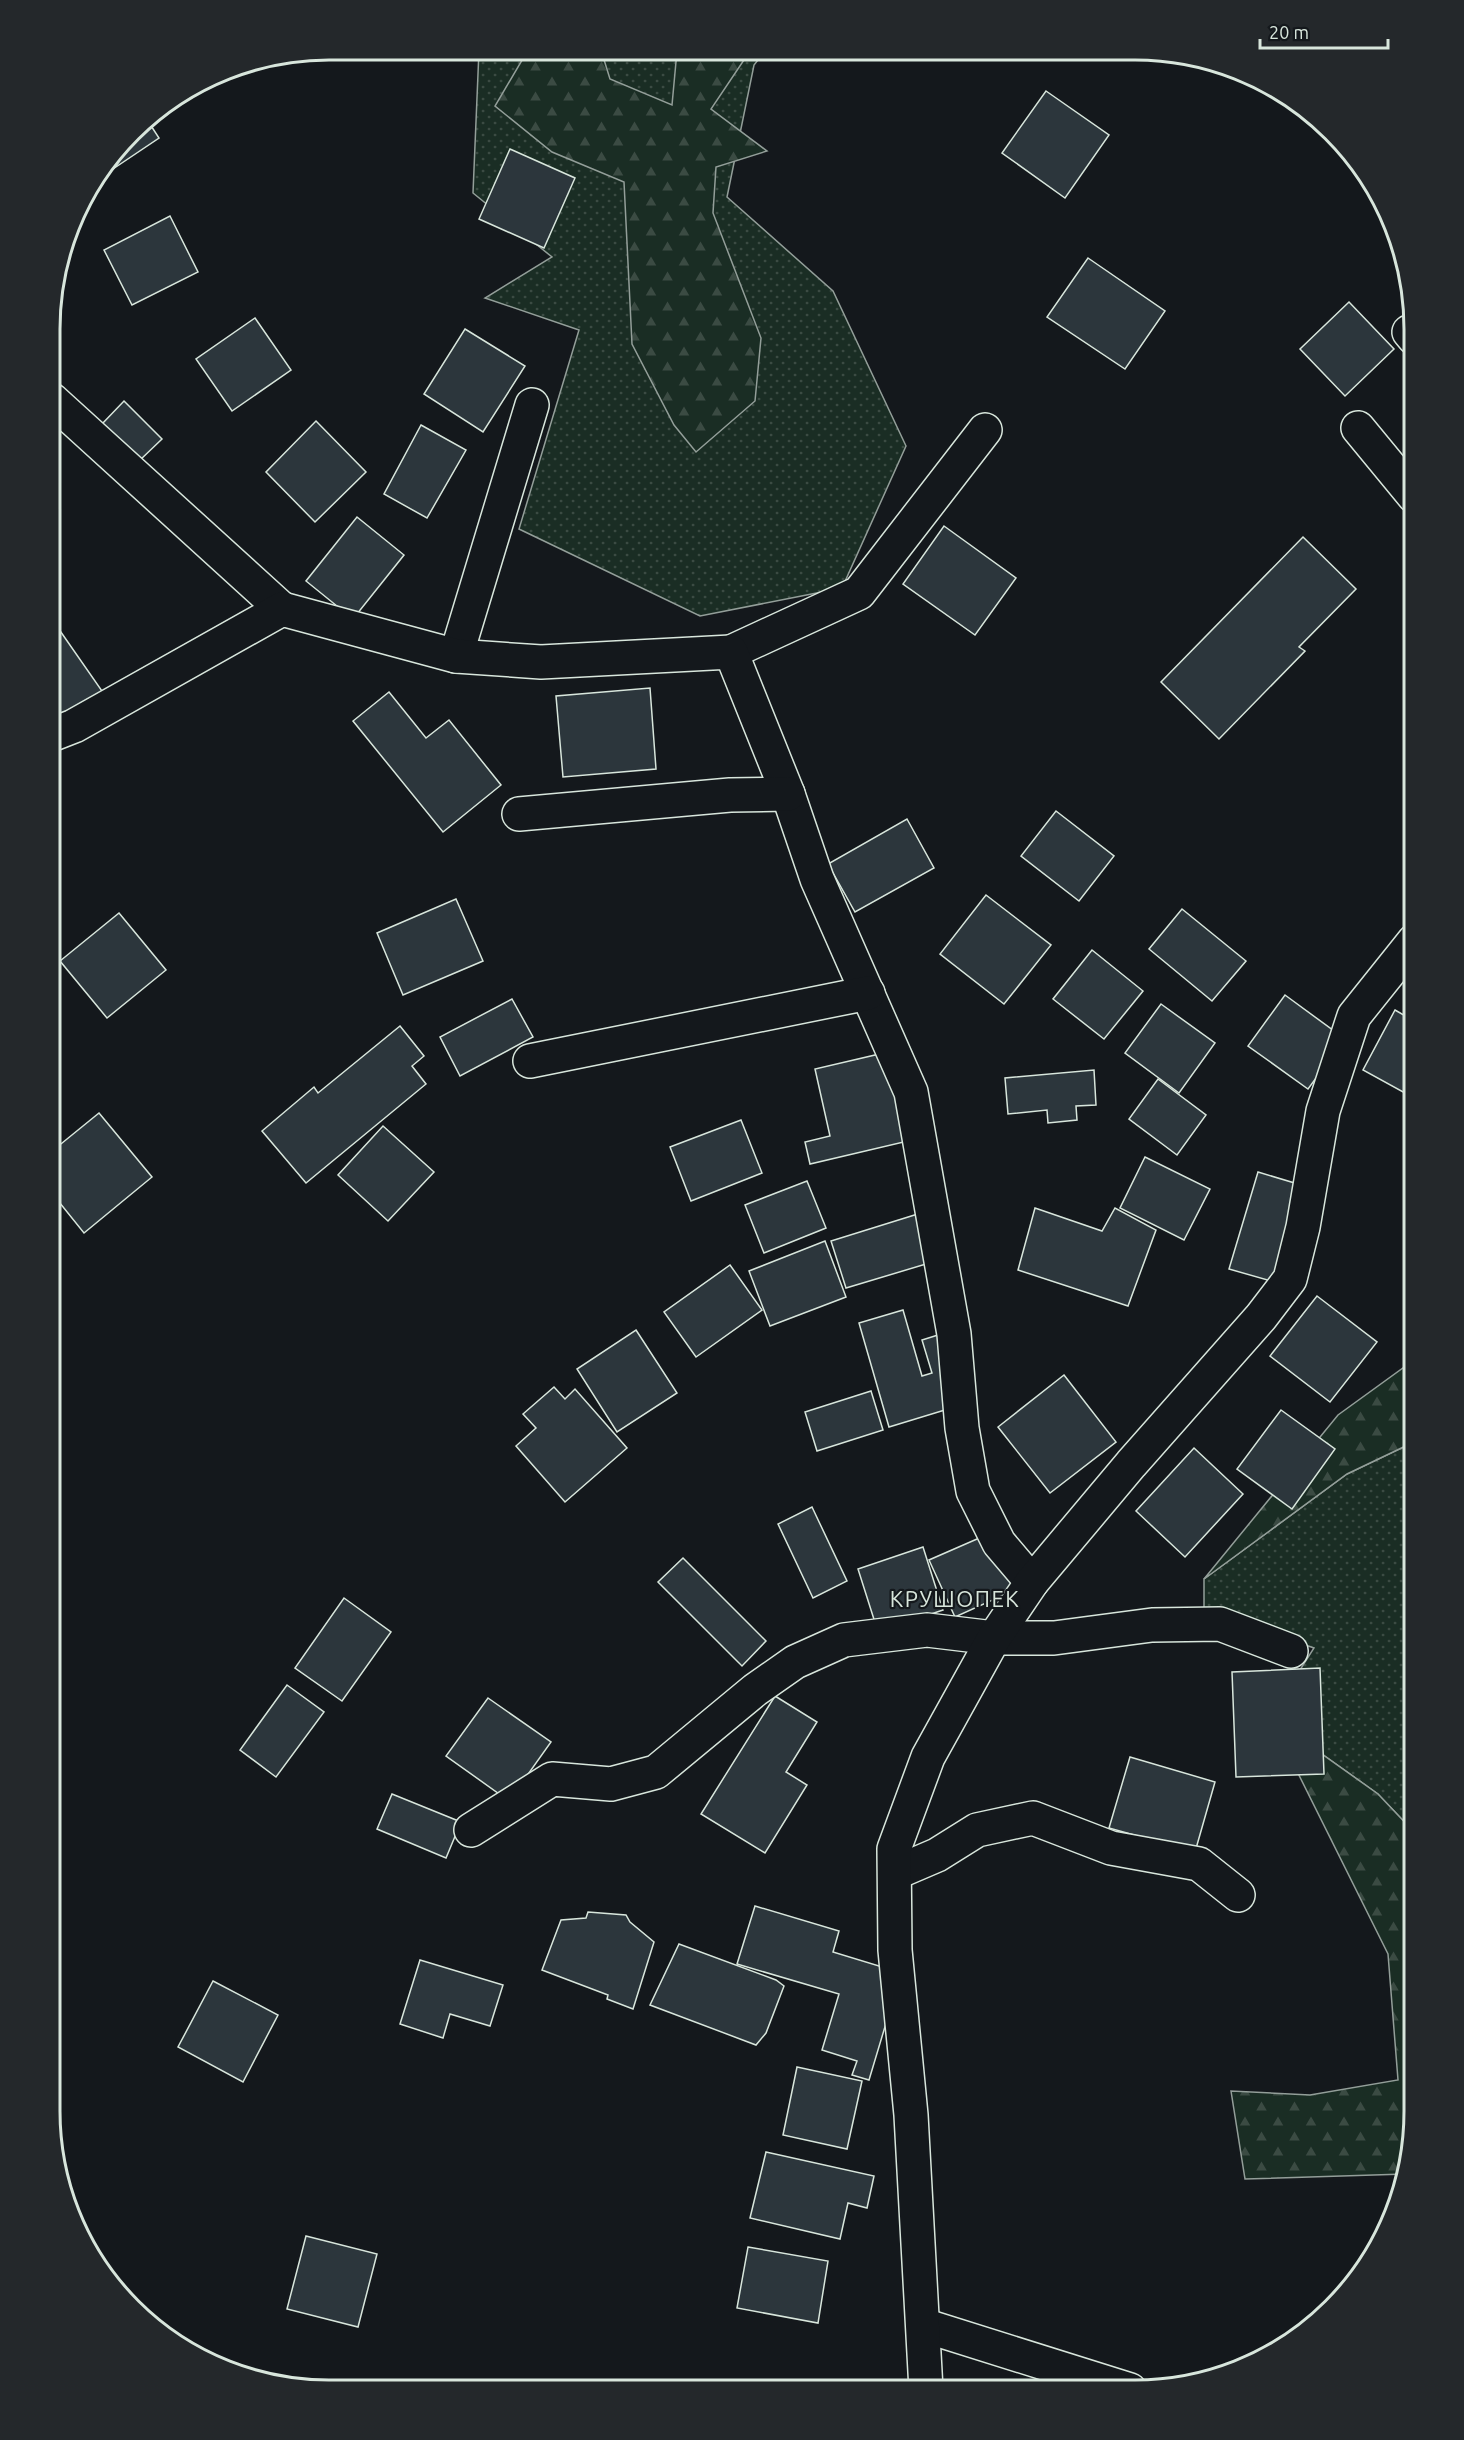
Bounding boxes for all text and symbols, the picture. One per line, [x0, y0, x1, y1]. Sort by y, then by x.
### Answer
scale bar [1260, 12, 1388, 50]
text: 20 m [1269, 22, 1309, 42]
district label: КРУШОПЕК [890, 1586, 1020, 1611]

